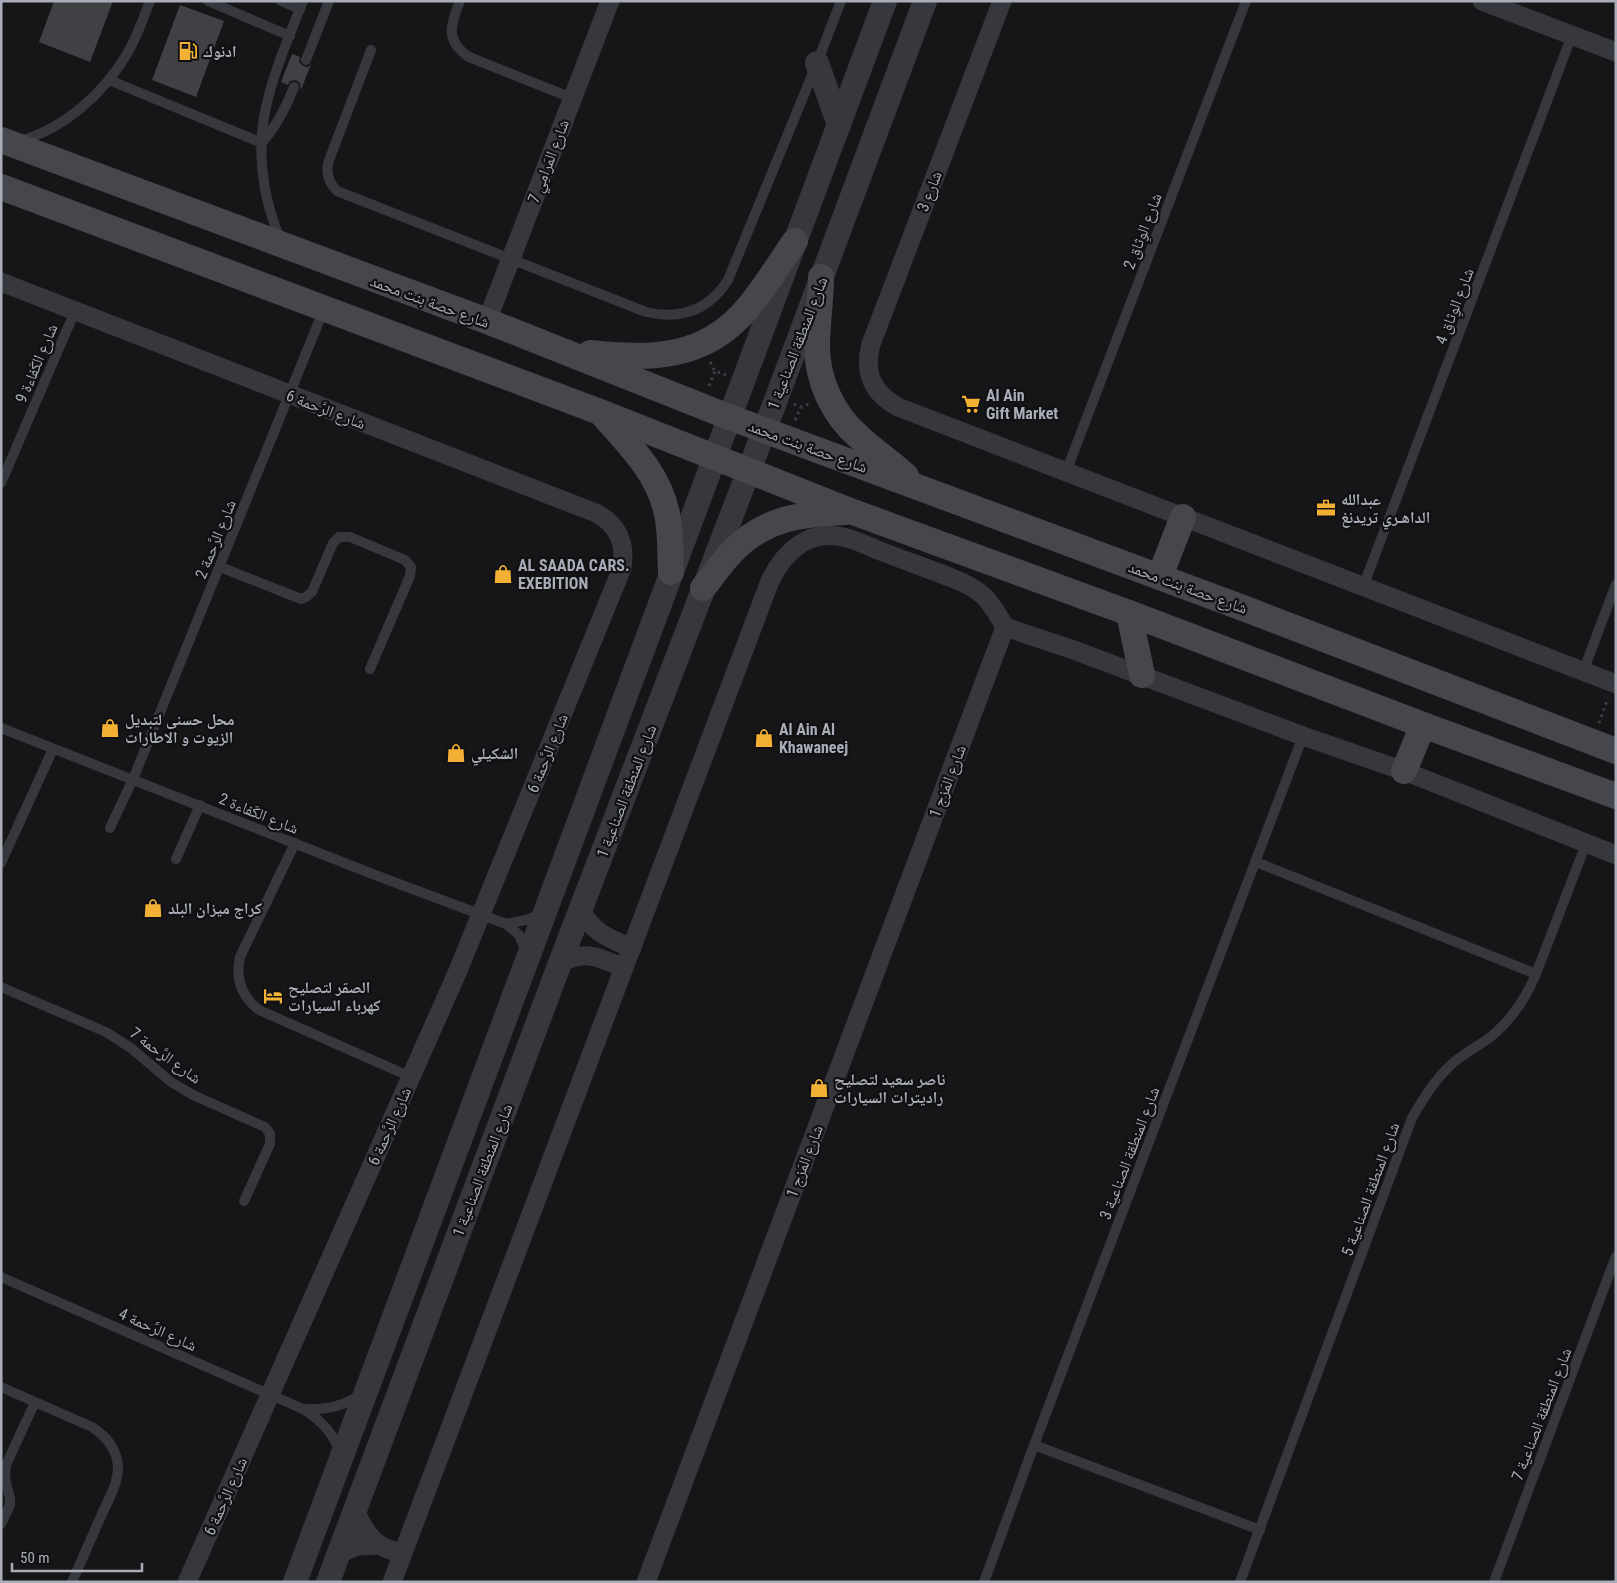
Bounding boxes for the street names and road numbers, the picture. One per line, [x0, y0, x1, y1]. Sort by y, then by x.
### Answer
street label: شارع المَرامِي 7 [524, 117, 576, 207]
street label: شارع 3 [913, 168, 947, 215]
street label: شارع الوِثاق 2 [1119, 190, 1168, 273]
street label: شارع الوِثاق 4 [1431, 265, 1480, 348]
street label: شارع حصة بنت محمد [367, 271, 492, 333]
street label: شارع المنطقة الصناعية 1 [763, 274, 832, 413]
street label: شارع الكَفاءة 9 [11, 321, 63, 406]
street label: شارع الرَّحمة 6 [283, 386, 368, 434]
street label: شارع حصة بنت محمد [745, 416, 870, 478]
street label: شارع الرَّحمة 2 [191, 497, 241, 582]
street label: شارع حصة بنت محمد [1125, 557, 1250, 619]
street label: شارع الرَّحمة 6 [523, 711, 573, 796]
street label: شارع المنطقة الصناعية 1 [592, 722, 661, 861]
street label: شارع المَزج 1 [925, 742, 971, 820]
street label: شارع الكَفاءة 2 [216, 789, 301, 839]
street label: شارع الرَّحمة 7 [126, 1023, 205, 1088]
street label: شارع الرَّحمة 6 [364, 1084, 416, 1169]
street label: شارع المنطقة الصناعية 3 [1095, 1084, 1164, 1223]
street label: شارع المنطقة الصناعية 1 [448, 1101, 517, 1240]
street label: شارع المنطقة الصناعية 5 [1337, 1120, 1404, 1259]
street label: شارع المَزج 1 [782, 1122, 828, 1200]
street label: شارع الرَّحمة 4 [115, 1304, 200, 1356]
street label: شارع المنطقة الصناعية 7 [1507, 1345, 1576, 1484]
street label: شارع الرَّحمة 6 [200, 1454, 252, 1539]

